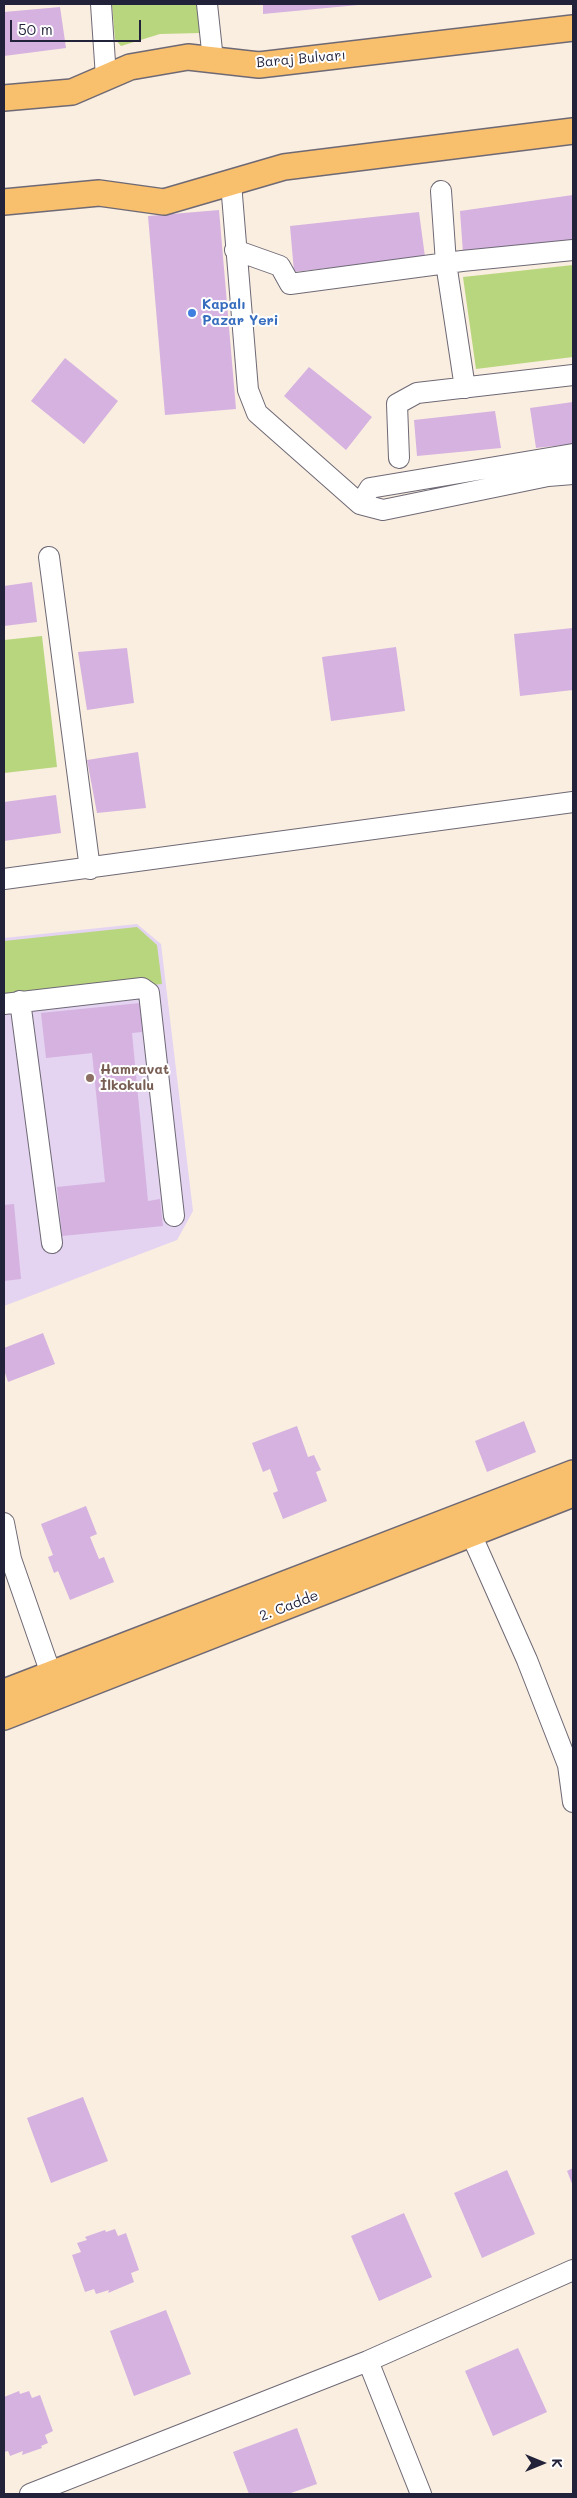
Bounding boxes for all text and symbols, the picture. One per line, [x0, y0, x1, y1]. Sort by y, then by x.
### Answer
scale bar [12, 10, 144, 42]
text: 50 m [18, 19, 53, 39]
street label: Baraj Bulvarı [256, 47, 346, 71]
place label: Kapalı Pazar Yeri [202, 297, 279, 330]
marker: Kapalı Pazar Yeri [186, 307, 198, 319]
place label: Hamravat İlkokulu [100, 1062, 169, 1094]
marker: Hamravat İlkokulu [84, 1072, 96, 1084]
street label: 2. Cadde [257, 1587, 321, 1625]
north arrow [517, 2438, 567, 2488]
text: K [548, 2458, 567, 2468]

